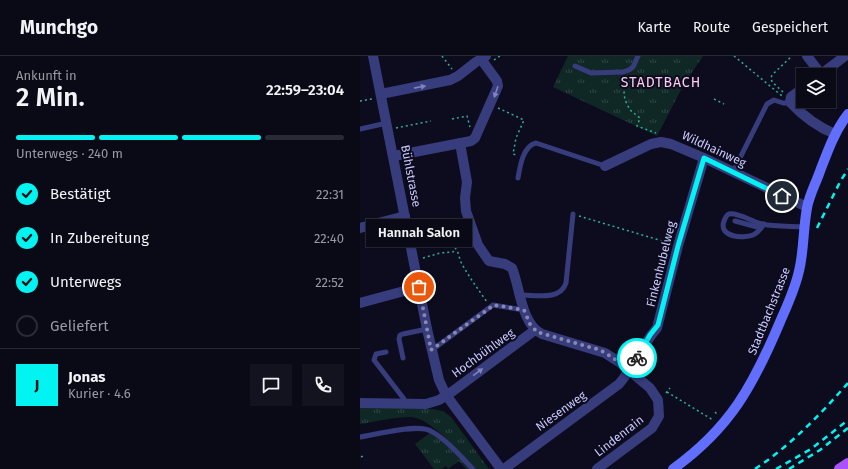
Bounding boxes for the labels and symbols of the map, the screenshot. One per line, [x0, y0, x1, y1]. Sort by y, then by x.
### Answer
district label: STADTBACH [621, 74, 701, 91]
one-way arrow [414, 83, 426, 89]
one-way arrow [493, 86, 499, 98]
street label: Wildhainweg [680, 128, 749, 170]
street label: Bühlstrasse [398, 144, 424, 208]
pin [765, 179, 799, 213]
callout: Hannah Salon [366, 219, 472, 247]
street label: Finkenhubelweg [644, 219, 679, 308]
street label: Stadtbachstrasse [745, 265, 793, 357]
pin [402, 270, 436, 304]
street label: Hochbühlweg [449, 325, 518, 380]
courier [617, 338, 657, 378]
one-way arrow [473, 369, 483, 377]
street label: Niesenweg [533, 388, 589, 434]
street label: Lindenrain [592, 413, 646, 459]

